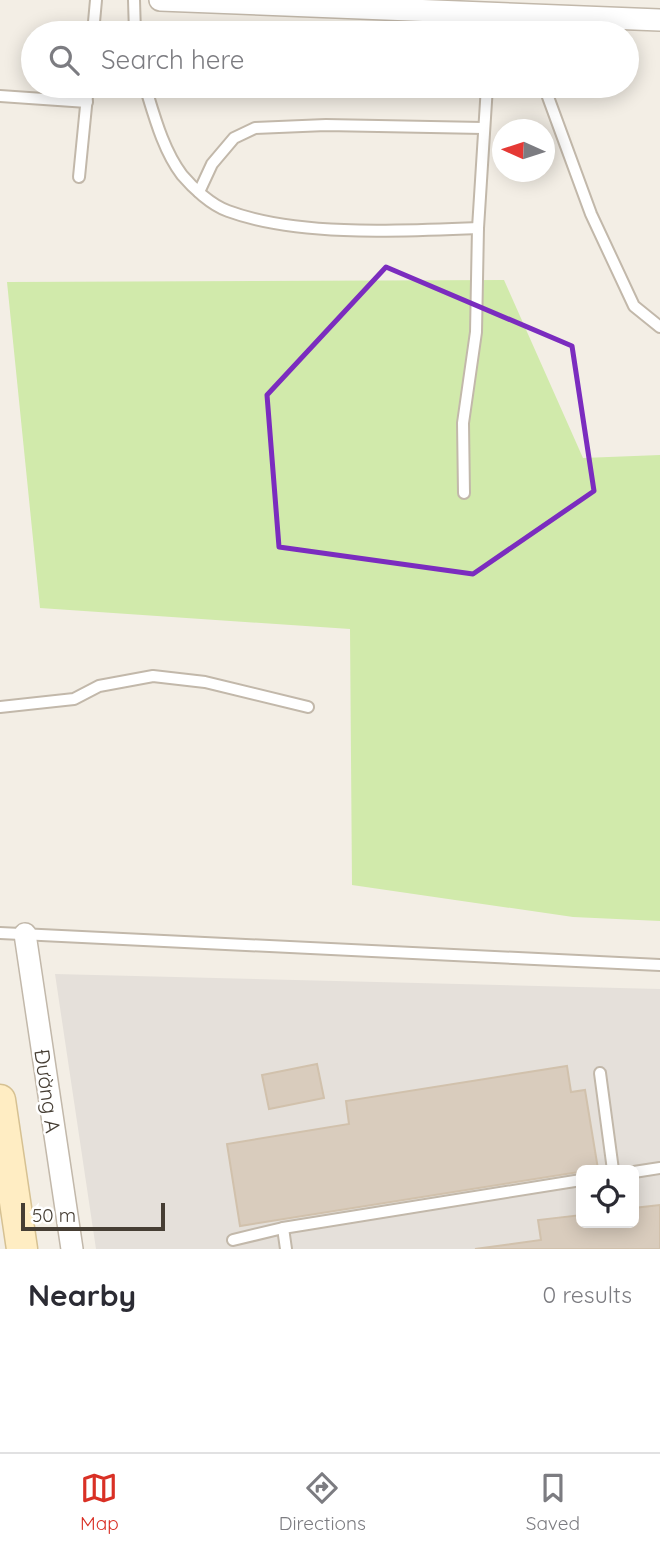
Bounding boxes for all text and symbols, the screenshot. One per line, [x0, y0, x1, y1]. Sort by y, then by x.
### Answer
search box [21, 21, 639, 98]
icon: search [45, 41, 83, 79]
text: Search here [101, 43, 245, 76]
north arrow [492, 119, 555, 182]
street label: Đường A [29, 1047, 67, 1135]
map controls [576, 1165, 639, 1228]
button: locate [576, 1165, 639, 1228]
scale bar [21, 1200, 164, 1232]
text: 50 m [32, 1203, 76, 1227]
text: Nearby [28, 1276, 136, 1314]
text: 0 results [543, 1280, 632, 1309]
tab: Map [80, 1469, 119, 1535]
tab: Directions [279, 1469, 366, 1535]
tab: Saved [526, 1469, 580, 1535]

